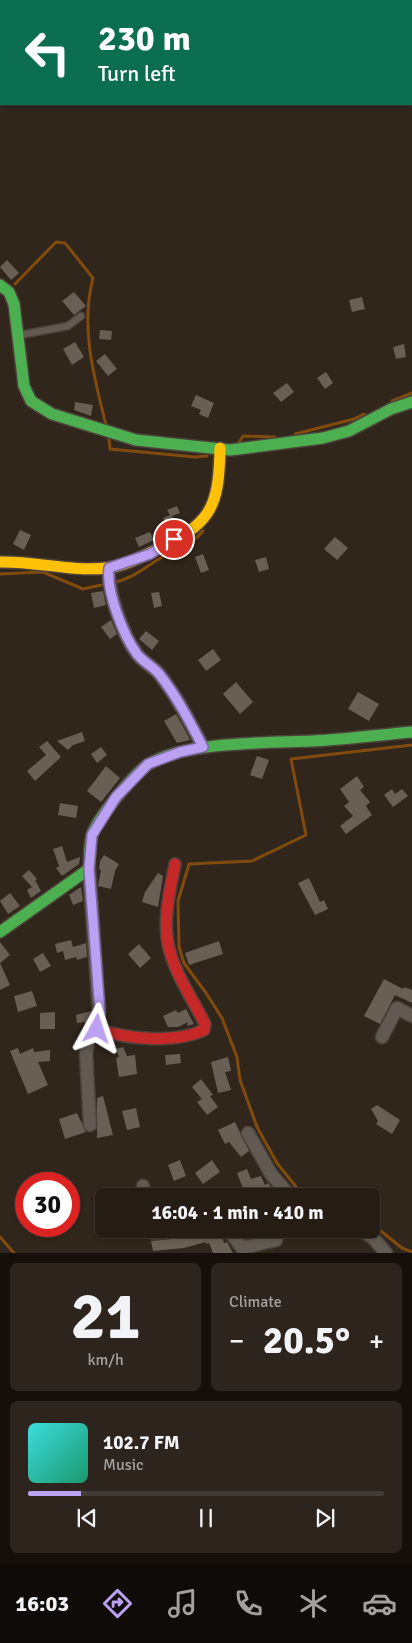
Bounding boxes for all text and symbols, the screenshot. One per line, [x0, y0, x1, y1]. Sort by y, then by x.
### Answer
text: 230 m [98, 17, 191, 60]
icon: left [15, 20, 80, 85]
text: Turn left [98, 60, 176, 87]
pin [153, 518, 195, 560]
icon: arrive [160, 525, 188, 553]
position arrow [70, 1002, 122, 1054]
speed limit sign: 30 [15, 1172, 80, 1237]
text: 16:04 · 1 min · 410 m [151, 1201, 324, 1225]
text: 21 [70, 1277, 141, 1357]
text: Climate [229, 1292, 282, 1312]
text: 20.5° [263, 1317, 350, 1364]
text: − [229, 1324, 244, 1358]
text: + [369, 1324, 384, 1358]
text: km/h [87, 1350, 124, 1370]
text: 102.7 FM [103, 1431, 180, 1455]
text: Music [103, 1455, 144, 1475]
icon: previous [73, 1504, 101, 1532]
icon: pause [192, 1504, 220, 1532]
icon: next [311, 1504, 339, 1532]
icon: directions [100, 1586, 135, 1621]
icon: music [165, 1586, 200, 1621]
icon: phone [231, 1586, 266, 1621]
icon: climate [296, 1586, 331, 1621]
icon: car [362, 1586, 397, 1621]
text: 16:03 [15, 1590, 69, 1617]

